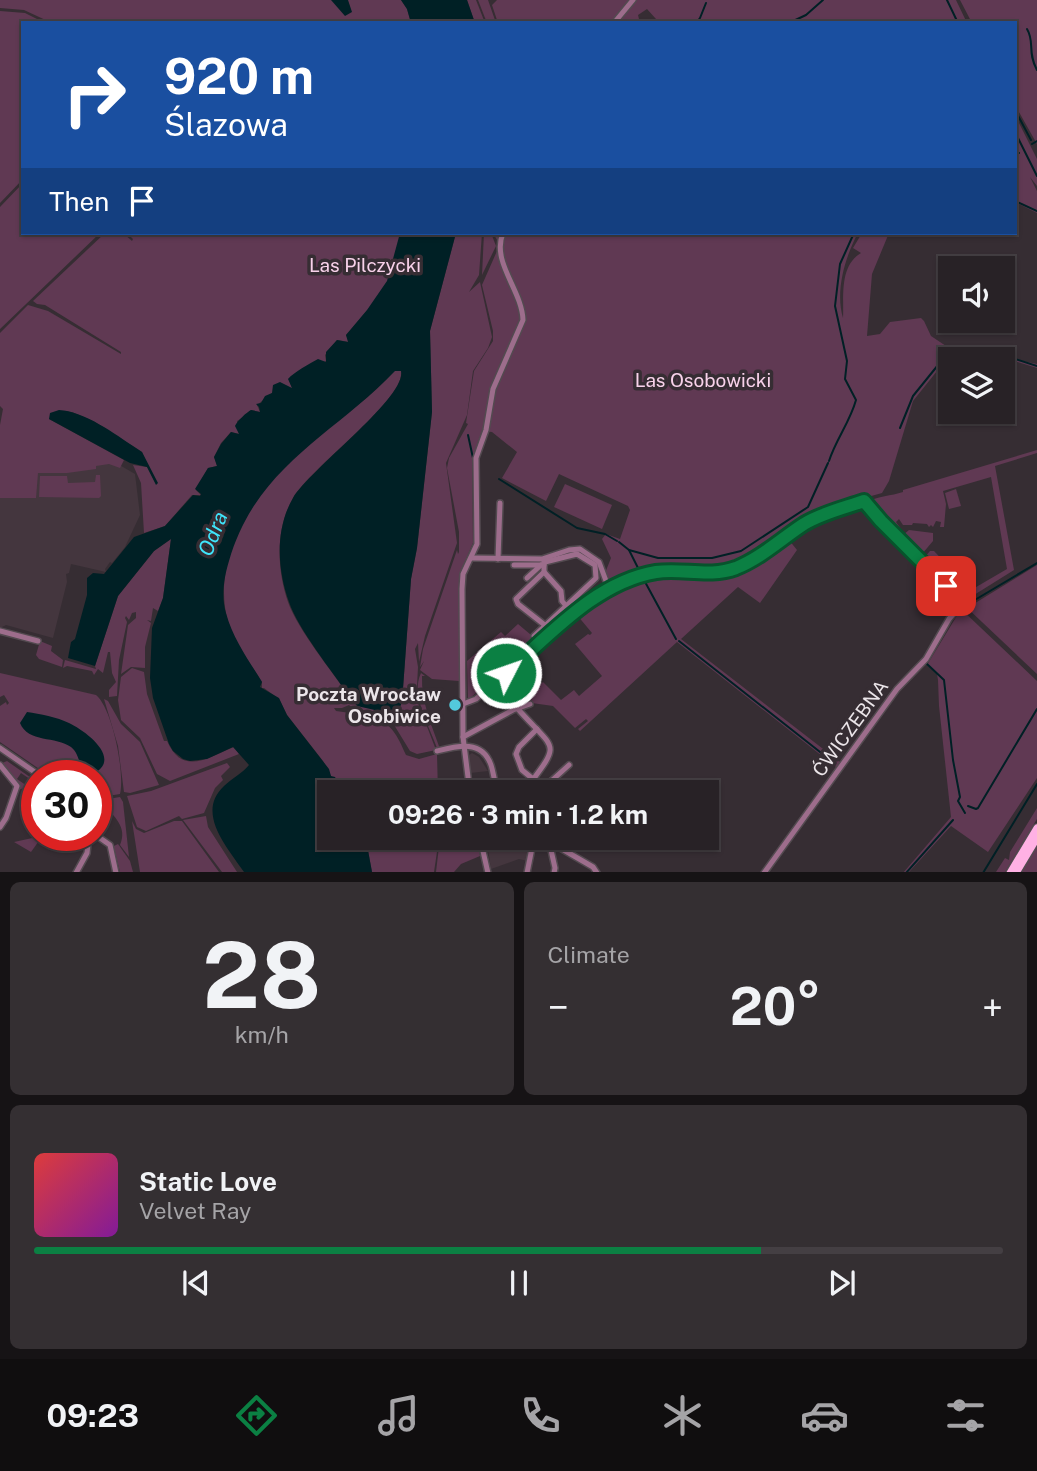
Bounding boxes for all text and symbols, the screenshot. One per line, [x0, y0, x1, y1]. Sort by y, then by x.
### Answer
text: 920 m [164, 47, 314, 105]
icon: right [49, 49, 140, 140]
text: Ślazowa [164, 106, 288, 143]
icon: arrive [123, 182, 161, 220]
text: Then [49, 186, 109, 217]
park label: Las Pilczycki [309, 254, 421, 276]
map controls [938, 256, 1015, 424]
button: sound [938, 256, 1015, 333]
button: layers [938, 347, 1015, 424]
park label: Las Osobowicki [635, 369, 771, 391]
water label: Odra [192, 508, 233, 560]
pin [916, 556, 976, 616]
icon: arrive [927, 567, 965, 605]
position arrow [469, 636, 543, 710]
street label: ĆWICZEBNA [808, 675, 892, 781]
place label: Poczta Wrocław Osobiwice [296, 683, 441, 727]
marker: Poczta Wrocław Osobiwice [447, 697, 463, 713]
speed limit sign: 30 [21, 760, 112, 851]
text: 09:26 · 3 min · 1.2 km [388, 799, 648, 830]
text: 28 [202, 922, 321, 1028]
text: Climate [548, 941, 630, 968]
text: 20° [730, 976, 821, 1037]
text: − [548, 985, 569, 1030]
text: + [982, 985, 1003, 1030]
text: km/h [235, 1021, 289, 1048]
text: Static Love [139, 1166, 277, 1197]
text: Velvet Ray [139, 1197, 251, 1224]
icon: previous [177, 1264, 215, 1302]
icon: pause [500, 1264, 538, 1302]
icon: next [823, 1264, 861, 1302]
icon: directions [232, 1391, 281, 1440]
icon: music [374, 1391, 423, 1440]
icon: phone [516, 1391, 565, 1440]
icon: climate [658, 1391, 707, 1440]
icon: car [800, 1391, 849, 1440]
icon: filters [941, 1391, 990, 1440]
text: 09:23 [46, 1397, 139, 1434]

